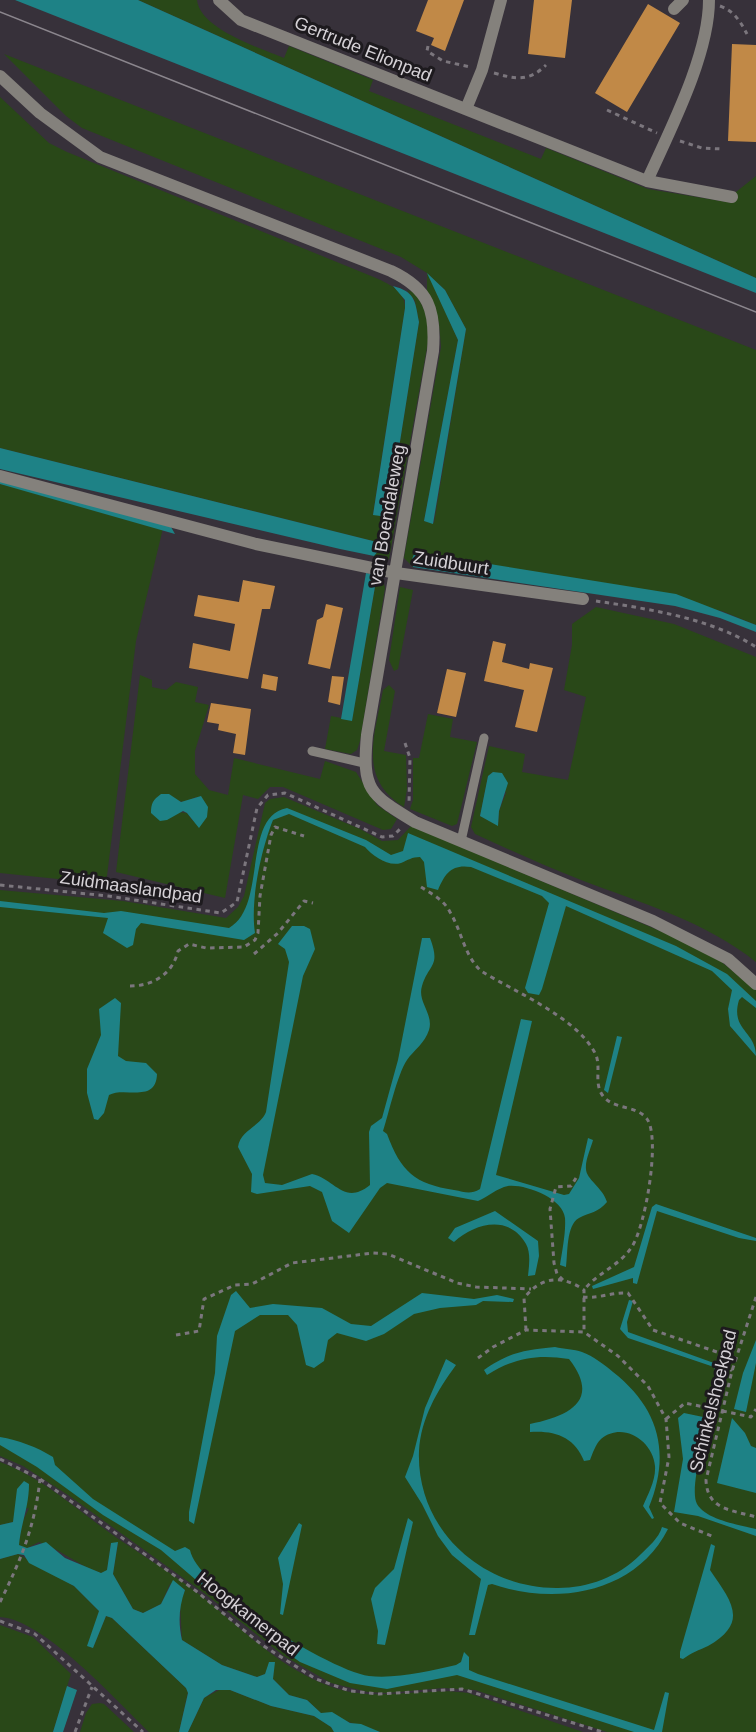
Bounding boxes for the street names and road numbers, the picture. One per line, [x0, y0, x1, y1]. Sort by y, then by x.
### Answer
street label: Gertrude Elionpad [292, 12, 434, 86]
street label: van Boendaleweg [365, 443, 409, 587]
street label: Zuidbuurt [412, 547, 490, 579]
street label: Zuidmaaslandpad [59, 867, 203, 907]
street label: Schinkelshoekpad [686, 1328, 740, 1474]
street label: Hoogkamerpad [193, 1568, 303, 1660]

